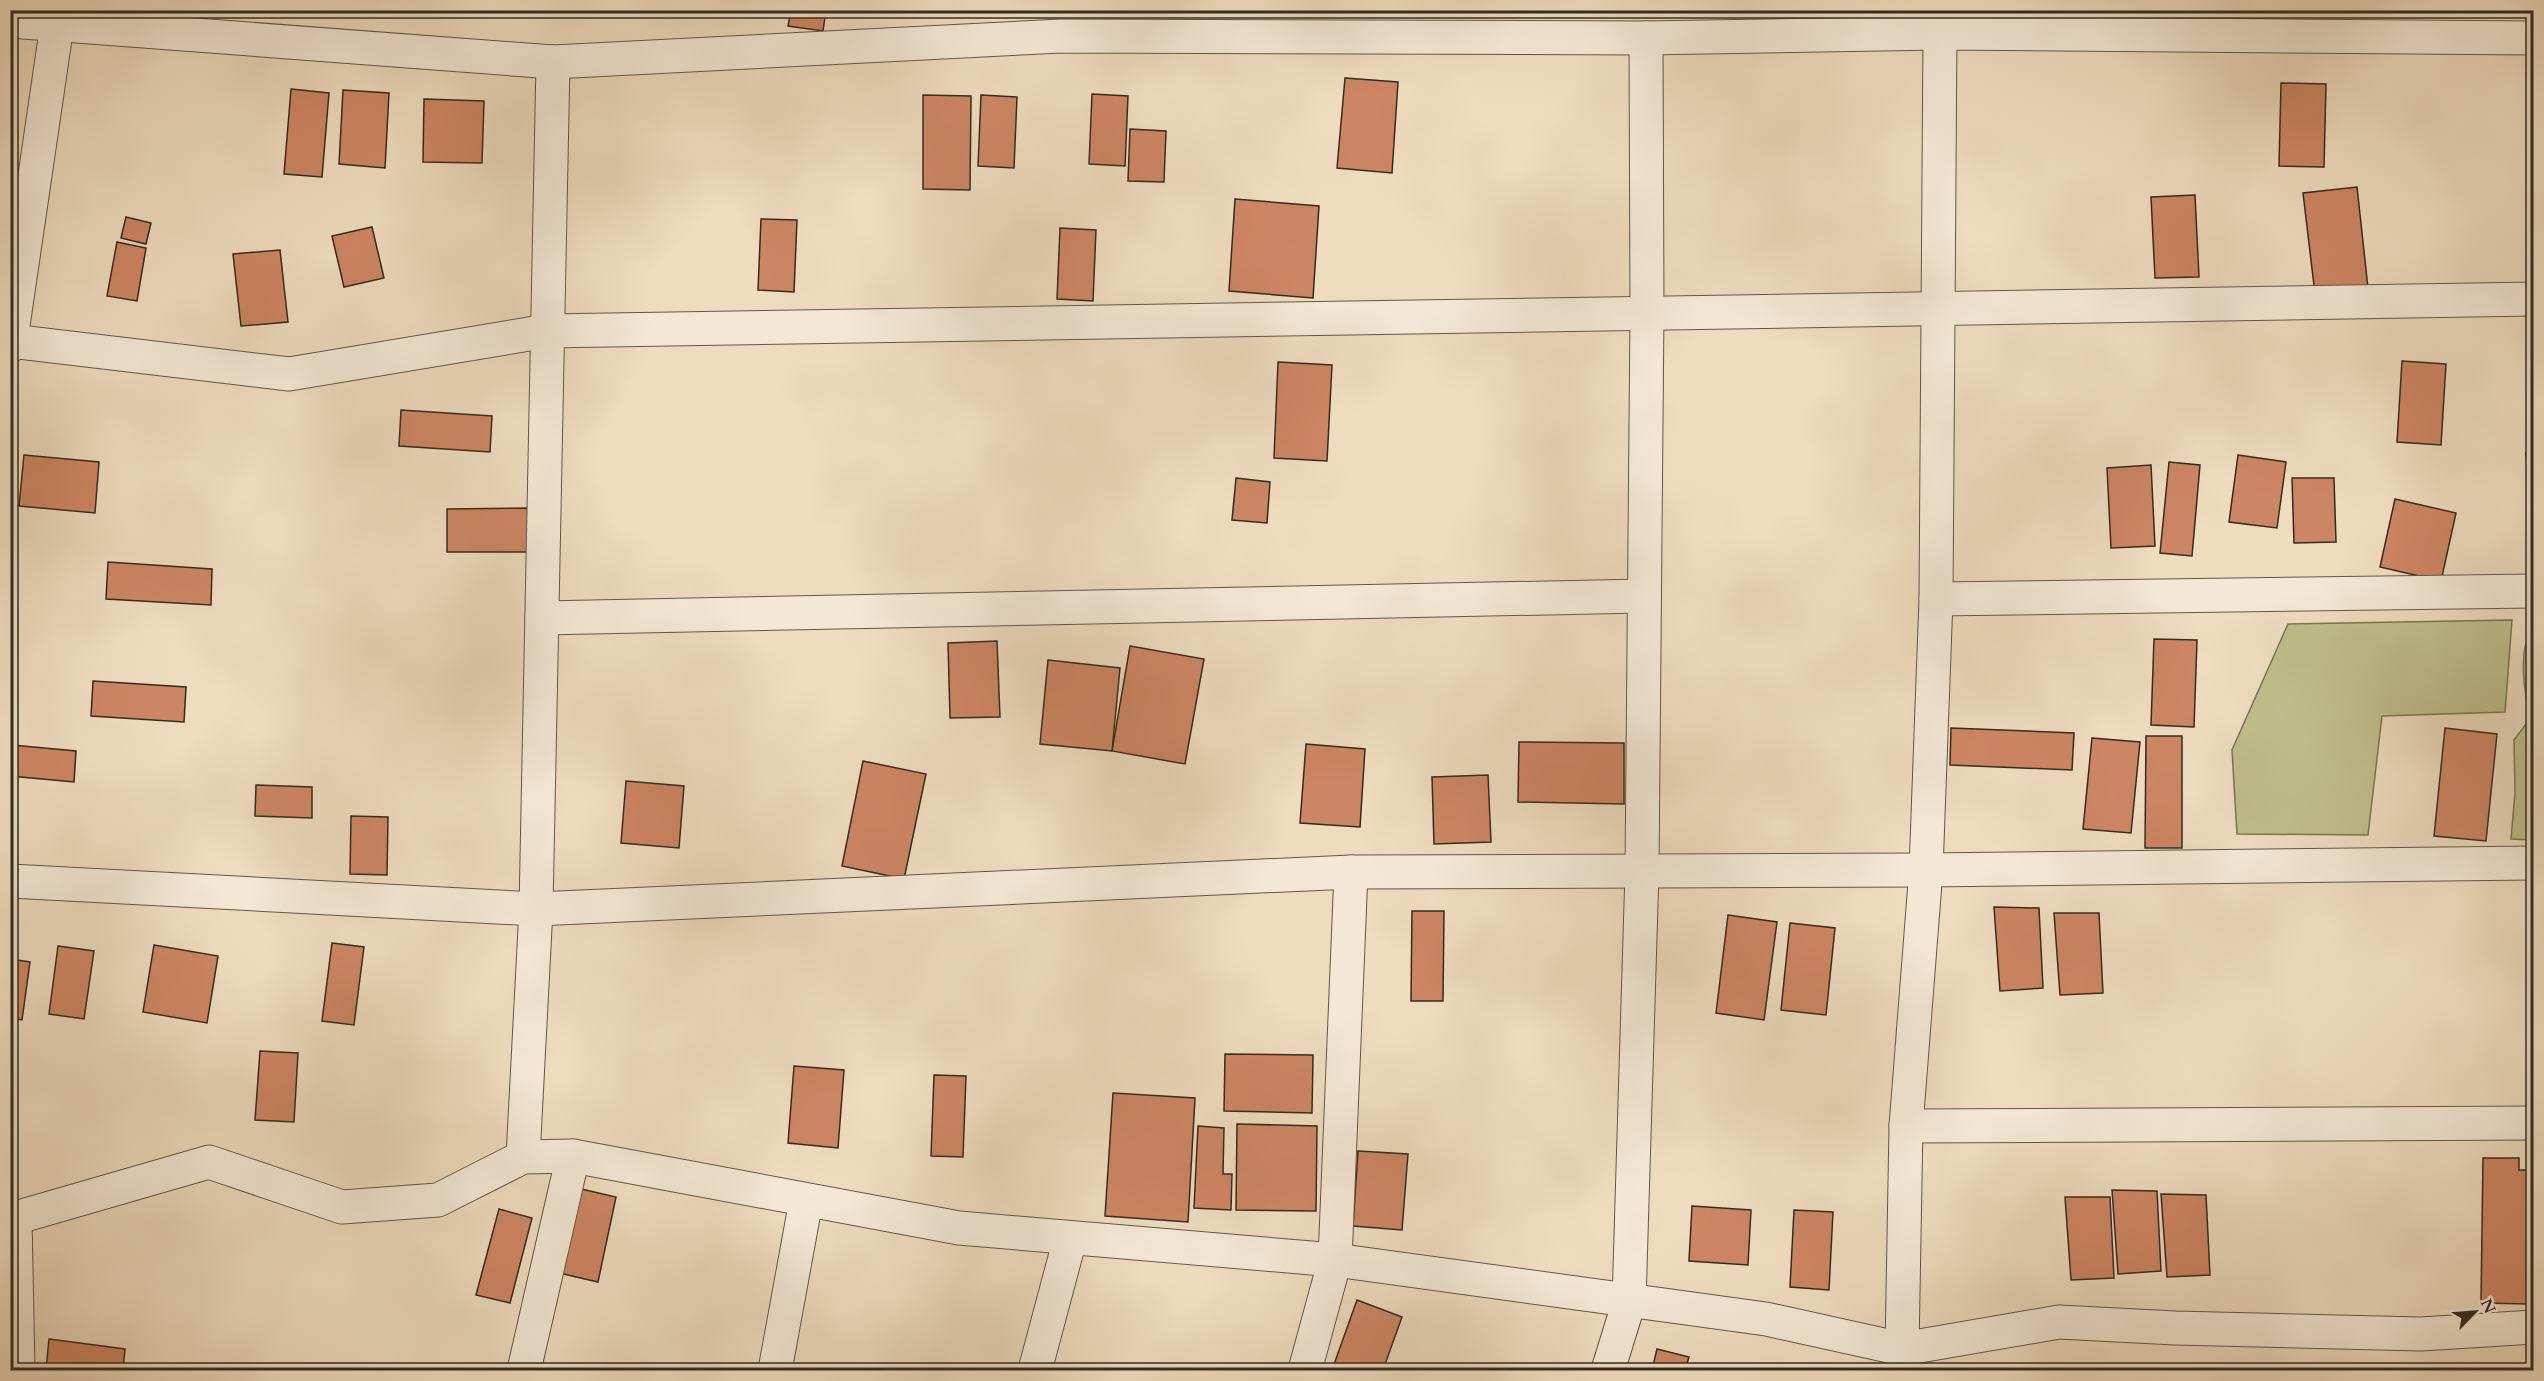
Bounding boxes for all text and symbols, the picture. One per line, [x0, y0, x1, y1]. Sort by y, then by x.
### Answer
north arrow [2445, 1282, 2505, 1342]
text: N [2475, 1295, 2501, 1317]

